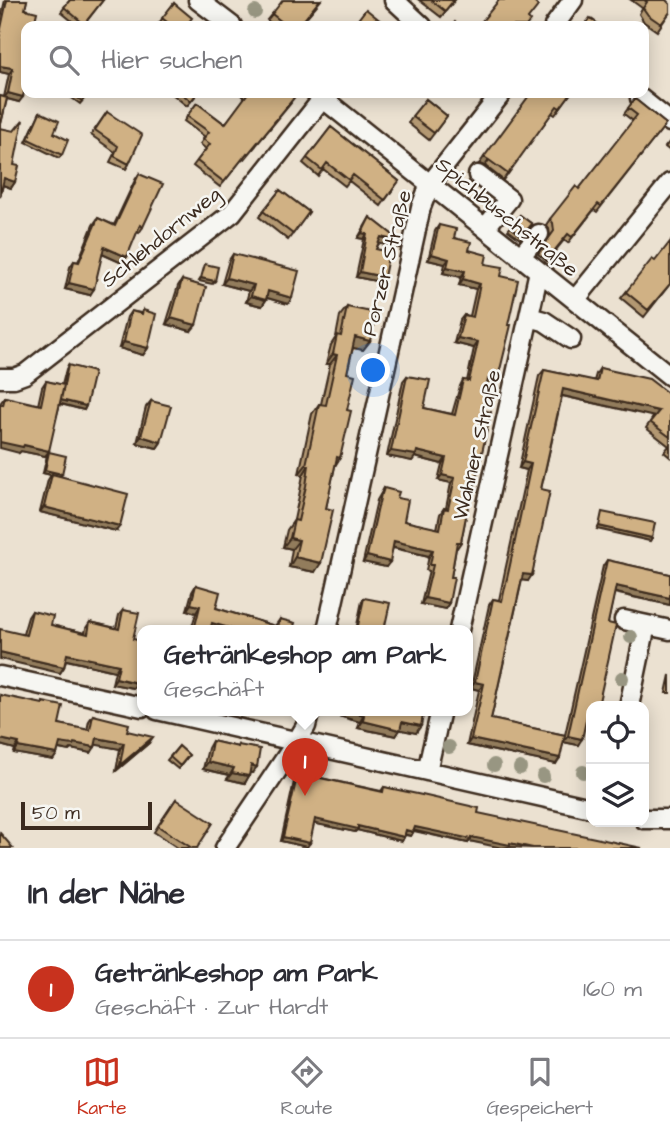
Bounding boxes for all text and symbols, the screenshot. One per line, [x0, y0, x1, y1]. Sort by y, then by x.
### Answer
search box [21, 21, 649, 98]
icon: search [45, 41, 83, 79]
text: Hier suchen [101, 42, 242, 78]
street label: Spichbuschstraße [429, 150, 585, 285]
street label: Schlehdornweg [95, 180, 228, 296]
street label: Porzer Straße [355, 187, 419, 339]
your location [356, 353, 390, 387]
street label: Wahner Straße [446, 367, 508, 523]
popup [137, 625, 473, 716]
text: Getränkeshop am Park [164, 637, 446, 673]
text: Geschäft [164, 673, 264, 705]
map controls [586, 701, 649, 827]
button: locate [586, 701, 649, 764]
pin: 1 [282, 738, 328, 796]
button: layers [586, 764, 649, 827]
scale bar [21, 799, 152, 831]
text: 50 m [32, 800, 80, 827]
text: In der Nähe [28, 873, 185, 915]
text: Getränkeshop am Park [95, 955, 378, 991]
text: 1 [50, 973, 52, 1005]
text: 160 m [583, 973, 642, 1005]
text: Geschäft · Zur Hardt [95, 991, 328, 1023]
tab: Karte [77, 1053, 127, 1122]
tab: Route [281, 1053, 332, 1122]
tab: Gespeichert [486, 1053, 593, 1122]

